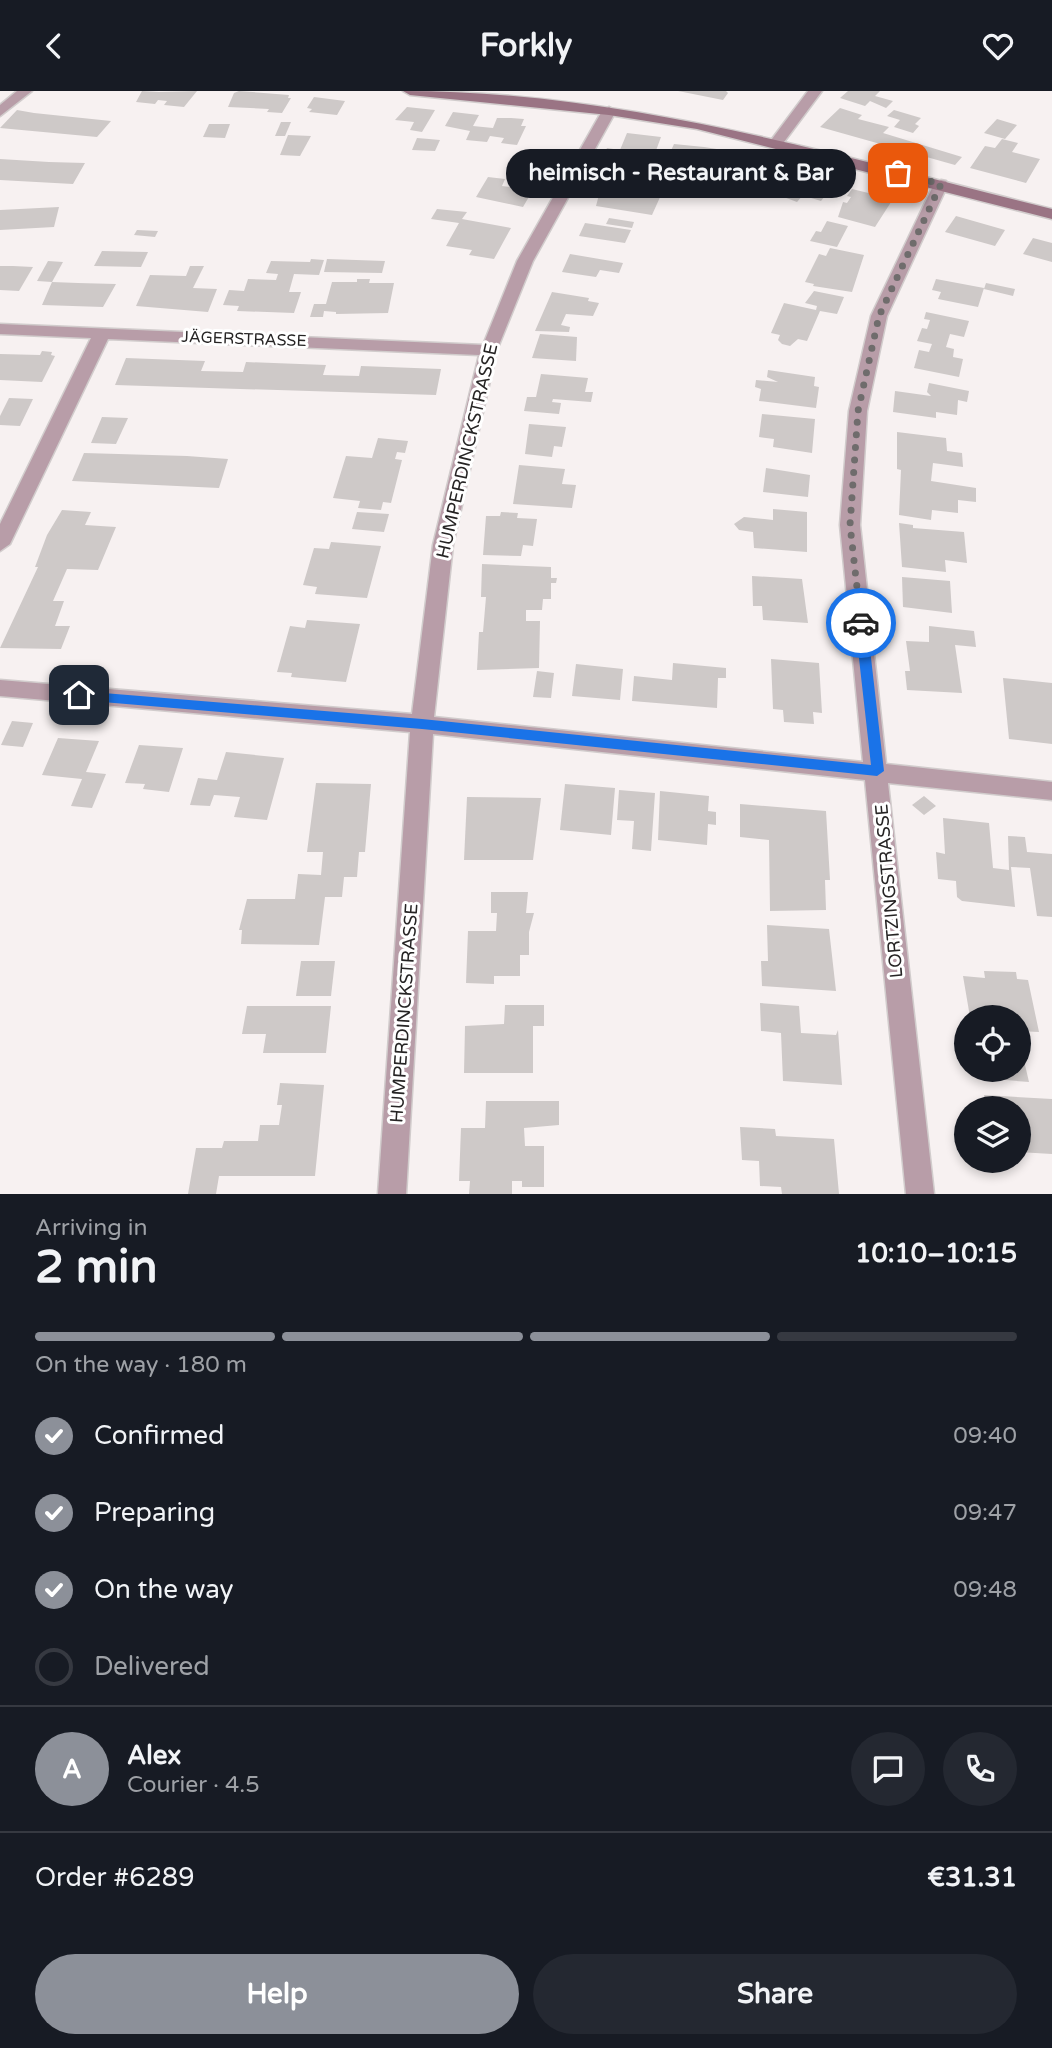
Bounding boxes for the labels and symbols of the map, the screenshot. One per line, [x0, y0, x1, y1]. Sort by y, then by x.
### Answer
pin [868, 143, 928, 203]
callout: heimisch - Restaurant & Bar [506, 148, 856, 197]
street label: JÄGERSTRASSE [181, 327, 307, 351]
street label: HUMPERDINCKSTRASSE [432, 341, 502, 561]
courier [826, 588, 896, 658]
pin [49, 665, 109, 725]
street label: LORTZINGSTRASSE [870, 803, 908, 979]
street label: HUMPERDINCKSTRASSE [385, 903, 423, 1123]

